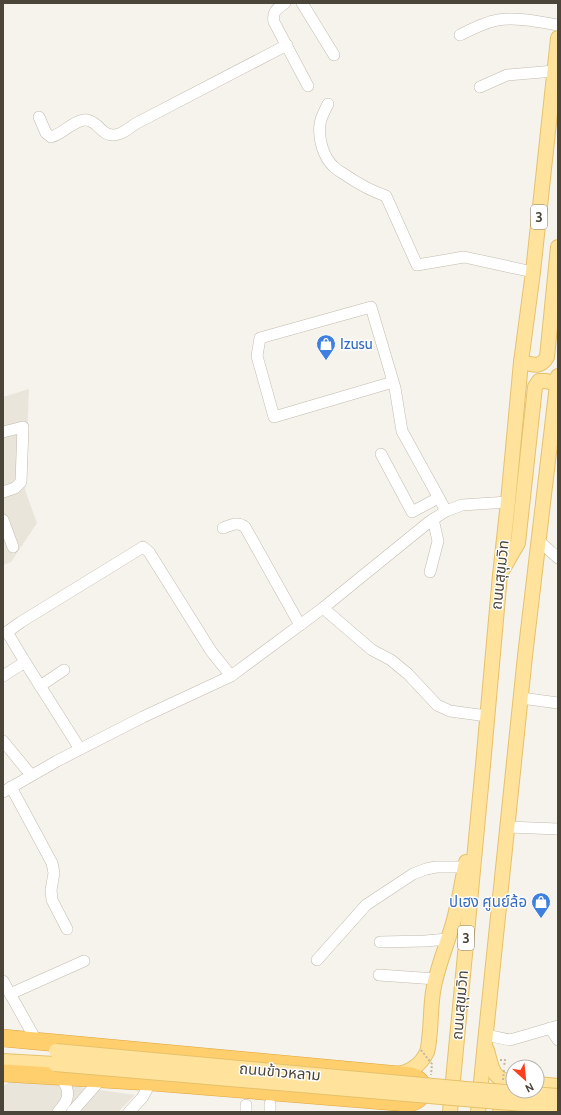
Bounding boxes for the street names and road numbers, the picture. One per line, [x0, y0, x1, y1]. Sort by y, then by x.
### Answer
road number: 3 [531, 205, 547, 229]
street label: ถนนสุขุมวิท [487, 539, 513, 611]
road number: 3 [458, 926, 474, 950]
street label: ถนนสุขุมวิท [448, 969, 472, 1041]
street label: ถนนข้าวหลาม [238, 1059, 322, 1085]

